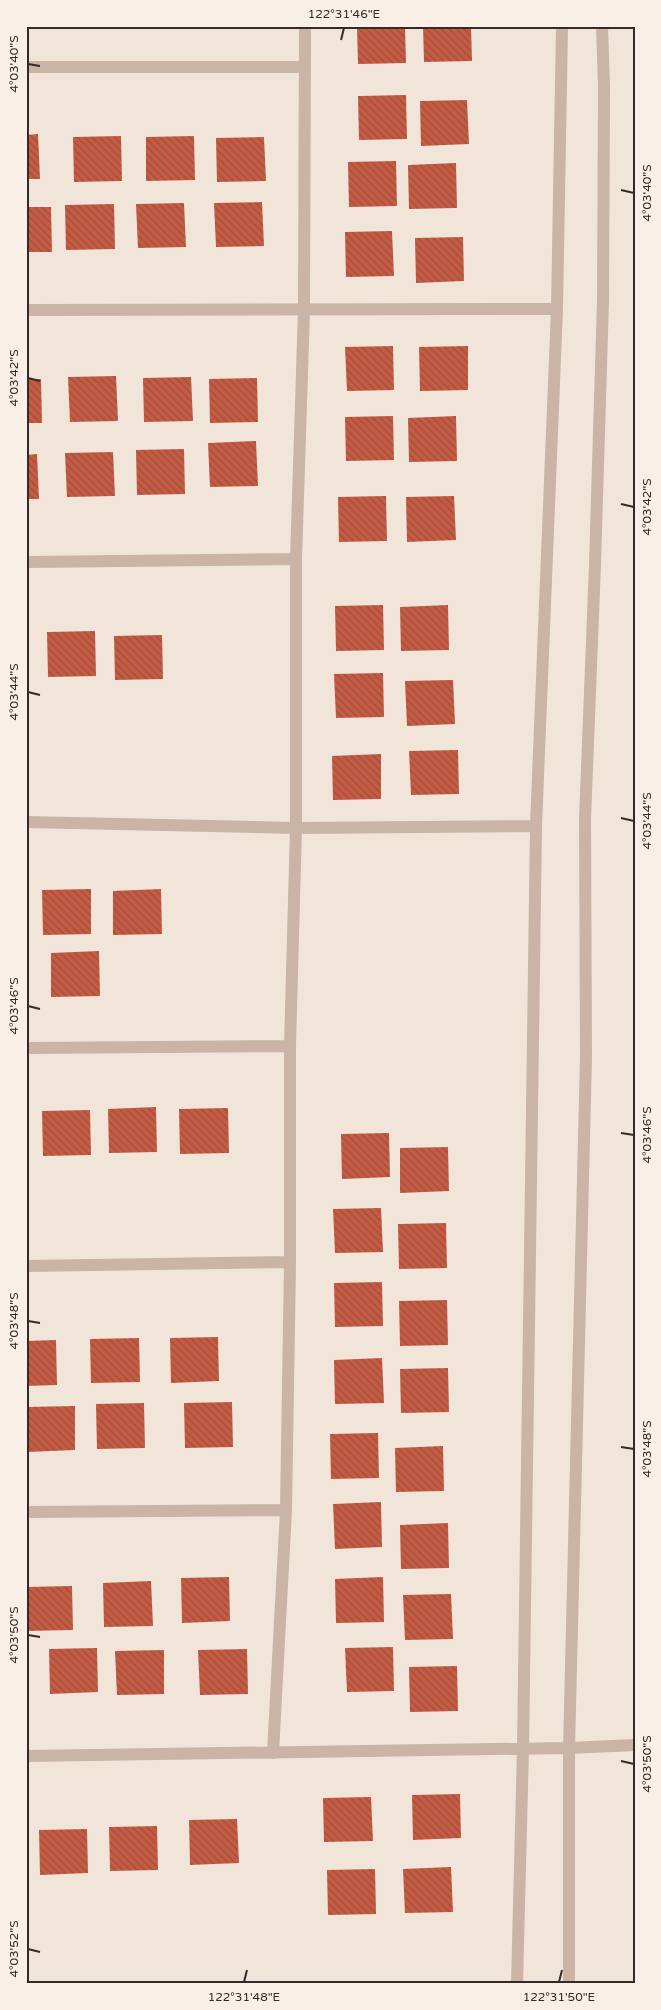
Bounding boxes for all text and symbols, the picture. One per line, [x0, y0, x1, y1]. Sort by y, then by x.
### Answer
text: 122°31'46"E [308, 7, 381, 21]
text: 4°03'40"S [7, 35, 21, 93]
text: 4°03'40"S [640, 164, 654, 222]
text: 4°03'42"S [7, 349, 21, 407]
text: 4°03'42"S [640, 478, 654, 536]
text: 4°03'44"S [7, 663, 21, 721]
text: 4°03'44"S [640, 792, 654, 850]
text: 4°03'46"S [7, 977, 21, 1035]
text: 4°03'46"S [640, 1106, 654, 1164]
text: 4°03'48"S [7, 1292, 21, 1350]
text: 4°03'48"S [640, 1420, 654, 1478]
text: 4°03'50"S [7, 1606, 21, 1664]
text: 4°03'50"S [640, 1735, 654, 1793]
text: 4°03'52"S [7, 1920, 21, 1978]
text: 122°31'48"E [208, 1990, 281, 2004]
text: 122°31'50"E [523, 1990, 596, 2004]

